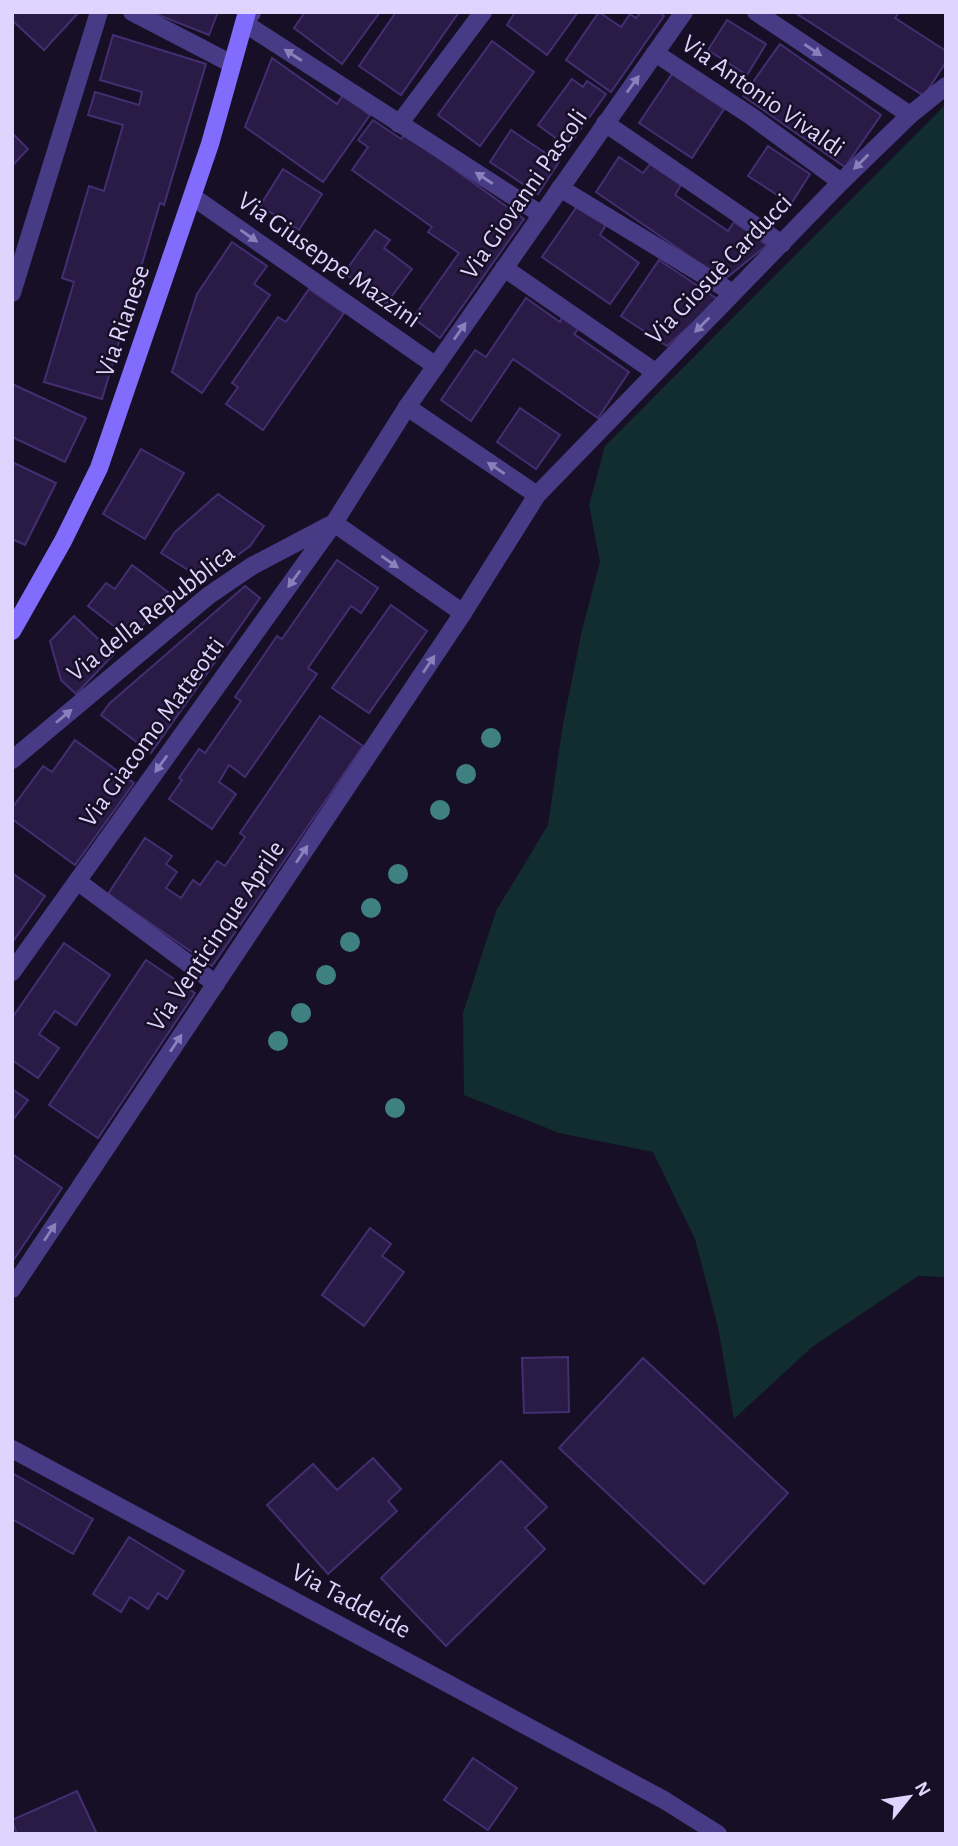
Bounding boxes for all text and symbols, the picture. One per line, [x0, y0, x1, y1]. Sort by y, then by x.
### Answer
street label: Via Antonio Vivaldi [677, 30, 849, 162]
one-way arrow [804, 43, 822, 57]
one-way arrow [283, 49, 303, 62]
one-way arrow [626, 75, 640, 93]
street label: Via Giovanni Pascoli [456, 104, 592, 284]
one-way arrow [853, 154, 870, 170]
one-way arrow [474, 172, 494, 185]
street label: Via Giuseppe Mazzini [233, 187, 425, 333]
street label: Via Giosuè Carducci [641, 189, 797, 349]
one-way arrow [240, 229, 258, 243]
street label: Via Rianese [92, 262, 154, 380]
one-way arrow [694, 317, 710, 333]
one-way arrow [453, 322, 467, 340]
one-way arrow [487, 462, 506, 475]
street label: Via della Repubblica [62, 540, 240, 686]
one-way arrow [381, 555, 399, 569]
one-way arrow [287, 570, 301, 588]
street label: Via Giacomo Matteotti [75, 632, 229, 832]
one-way arrow [422, 654, 435, 674]
one-way arrow [56, 709, 73, 724]
one-way arrow [154, 755, 168, 773]
street label: Via Venticinque Aprile [143, 836, 289, 1036]
one-way arrow [296, 844, 309, 863]
one-way arrow [169, 1034, 183, 1052]
one-way arrow [43, 1223, 57, 1241]
street label: Via Taddeide [287, 1559, 415, 1643]
north arrow [874, 1762, 944, 1832]
text: N [911, 1779, 934, 1800]

